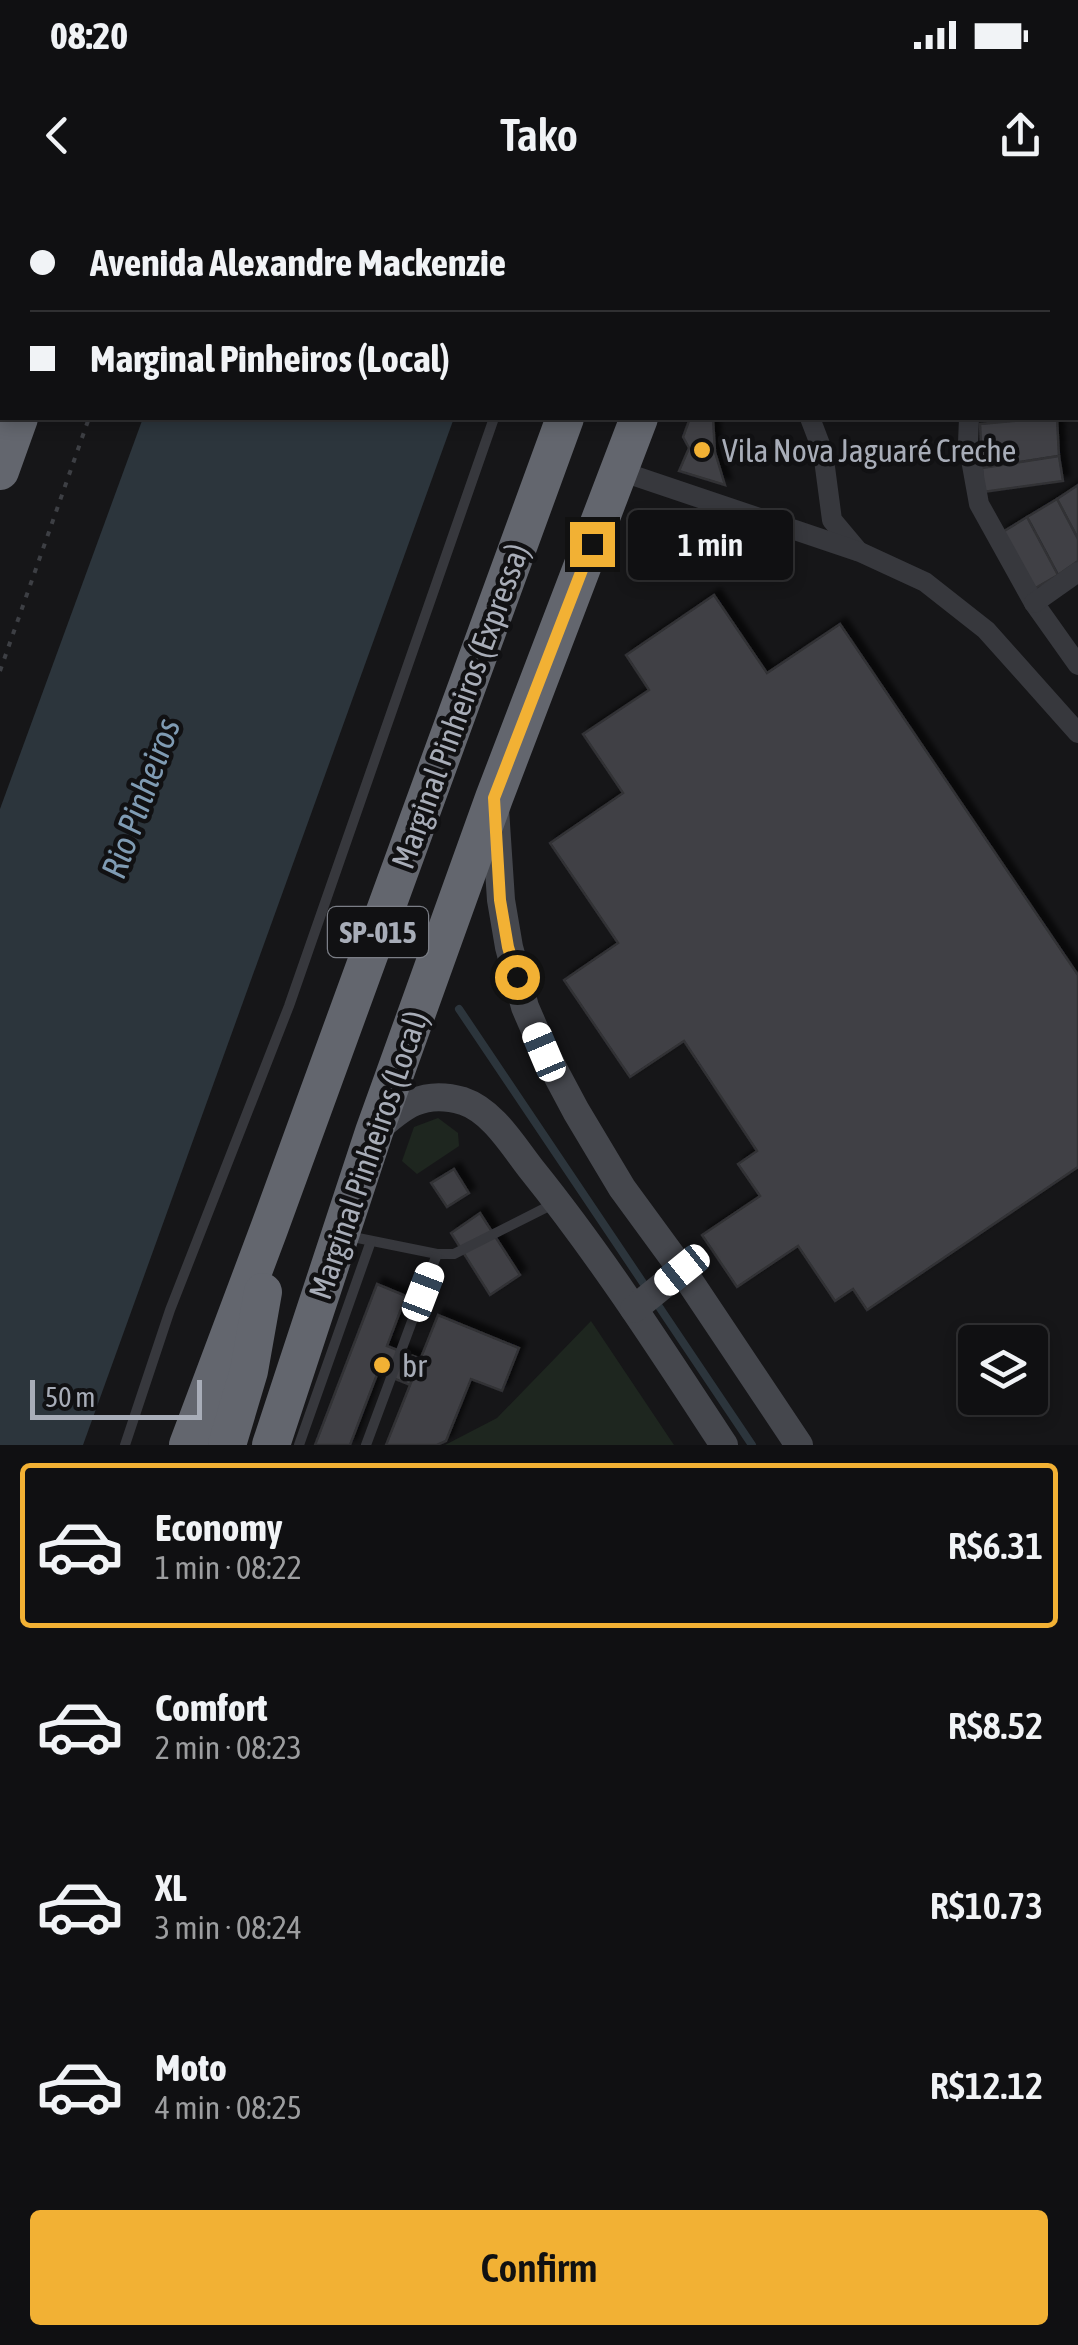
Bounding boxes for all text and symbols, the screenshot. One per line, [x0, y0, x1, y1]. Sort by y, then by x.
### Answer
text: 08:20 [50, 14, 128, 57]
icon: back [30, 108, 85, 163]
icon: share [993, 108, 1048, 163]
text: Tako [500, 109, 578, 161]
text: Avenida Alexandre Mackenzie [90, 241, 506, 284]
text: Marginal Pinheiros (Local) [90, 337, 450, 380]
place label: Vila Nova Jaguaré Creche [722, 432, 1016, 469]
marker: Vila Nova Jaguaré Creche [691, 439, 713, 461]
callout: 1 min [627, 509, 792, 579]
route end [570, 522, 615, 567]
text: 1 min [678, 526, 743, 563]
street label: Marginal Pinheiros (Expressa) [384, 538, 536, 874]
water label: Rio Pinheiros [93, 713, 187, 883]
road number: SP-015 [328, 907, 428, 957]
route start [495, 955, 540, 1000]
street label: Marginal Pinheiros (Local) [301, 1006, 435, 1304]
car [518, 1019, 570, 1085]
car [649, 1239, 715, 1301]
car [398, 1259, 448, 1325]
map controls [958, 1325, 1048, 1415]
button: layers [958, 1325, 1048, 1415]
place label: br [402, 1347, 427, 1384]
marker: br [371, 1354, 393, 1376]
scale bar [30, 1375, 202, 1420]
text: 50 m [45, 1381, 95, 1413]
icon: car [35, 1501, 125, 1591]
text: Economy [155, 1506, 282, 1549]
text: R$6.31 [948, 1524, 1043, 1567]
text: 1 min · 08:22 [155, 1549, 302, 1586]
icon: car [35, 1681, 125, 1771]
text: Comfort [155, 1686, 267, 1729]
text: R$8.52 [948, 1704, 1043, 1747]
text: 2 min · 08:23 [155, 1729, 302, 1766]
icon: car [35, 1861, 125, 1951]
text: XL [155, 1866, 187, 1909]
text: R$10.73 [930, 1884, 1043, 1927]
text: 3 min · 08:24 [155, 1909, 302, 1946]
icon: car [35, 2041, 125, 2131]
text: Moto [155, 2046, 227, 2089]
text: R$12.12 [930, 2064, 1043, 2107]
text: 4 min · 08:25 [155, 2089, 302, 2126]
button: Confirm [30, 2210, 1048, 2325]

